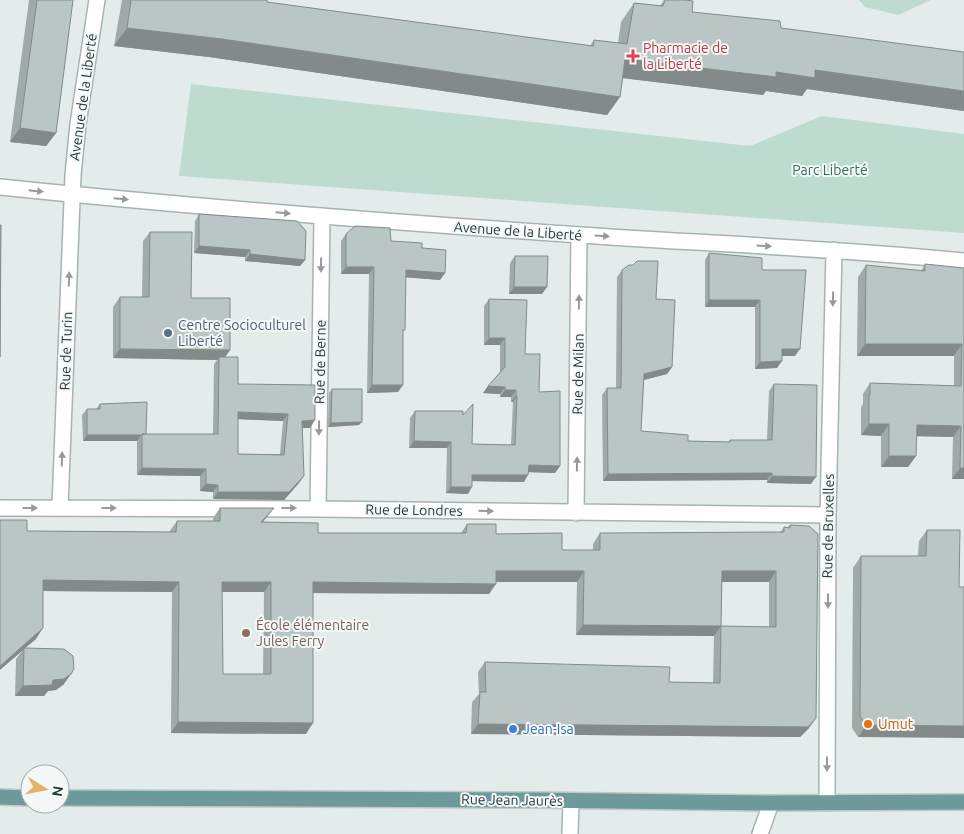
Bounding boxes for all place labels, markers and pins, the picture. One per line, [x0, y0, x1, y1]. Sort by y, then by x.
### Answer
place label: Pharmacie de la Liberté [643, 40, 728, 72]
marker: Pharmacie de la Liberté [627, 50, 639, 62]
place label: Centre Socioculturel Liberté [178, 317, 306, 349]
marker: Centre Socioculturel Liberté [162, 327, 174, 339]
place label: École élémentaire Jules Ferry [256, 616, 369, 649]
marker: École élémentaire Jules Ferry [240, 627, 252, 639]
place label: Umut [878, 716, 914, 732]
marker: Umut [862, 718, 874, 730]
place label: Jean-Isa [523, 721, 574, 737]
marker: Jean-Isa [507, 723, 519, 735]

